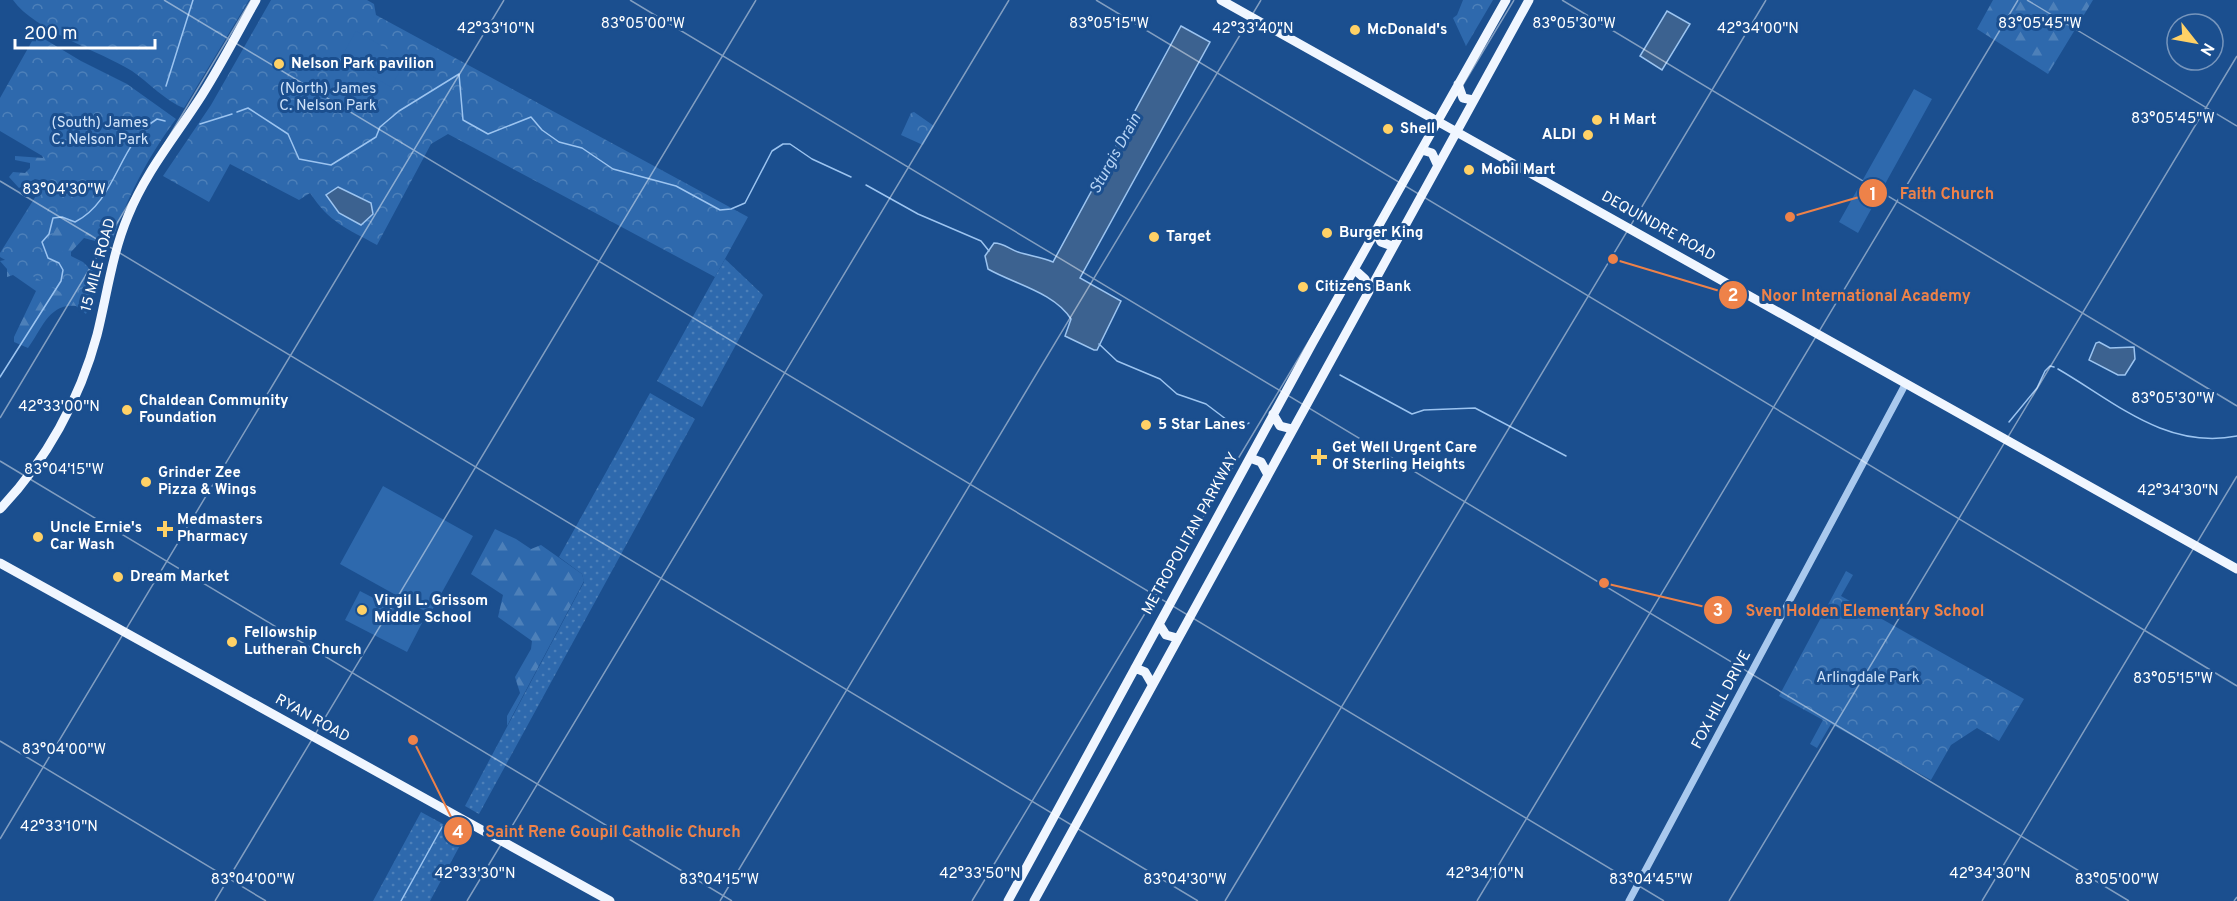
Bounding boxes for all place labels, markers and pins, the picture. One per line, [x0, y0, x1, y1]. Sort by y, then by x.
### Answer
place label: McDonald's [1367, 21, 1447, 40]
marker: McDonald's [1348, 23, 1362, 37]
place label: Nelson Park pavilion [291, 55, 434, 74]
marker: Nelson Park pavilion [272, 57, 286, 71]
place label: H Mart [1609, 111, 1656, 130]
marker: H Mart [1590, 113, 1604, 127]
place label: Shell [1400, 120, 1435, 139]
marker: Shell [1381, 122, 1395, 136]
place label: ALDI [1542, 126, 1576, 145]
marker: ALDI [1581, 128, 1595, 142]
place label: Mobil Mart [1481, 161, 1556, 180]
marker: Mobil Mart [1462, 163, 1476, 177]
callout: Faith Church [1858, 176, 2006, 210]
place label: Burger King [1339, 224, 1424, 243]
marker: Burger King [1320, 226, 1334, 240]
place label: Target [1166, 228, 1211, 247]
marker: Target [1147, 230, 1161, 244]
place label: Citizens Bank [1315, 278, 1411, 297]
callout: Noor International Academy [1718, 278, 1983, 312]
marker: Citizens Bank [1296, 280, 1310, 294]
place label: Chaldean Community Foundation [139, 392, 289, 428]
marker: Chaldean Community Foundation [120, 403, 134, 417]
place label: 5 Star Lanes [1158, 416, 1246, 435]
marker: 5 Star Lanes [1139, 418, 1153, 432]
place label: Get Well Urgent Care Of Sterling Heights [1332, 439, 1477, 475]
marker: Get Well Urgent Care Of Sterling Heights [1310, 448, 1328, 466]
place label: Grinder Zee Pizza & Wings [158, 464, 257, 500]
marker: Grinder Zee Pizza & Wings [139, 475, 153, 489]
place label: Medmasters Pharmacy [177, 511, 263, 547]
place label: Uncle Ernie's Car Wash [50, 519, 142, 555]
marker: Medmasters Pharmacy [158, 522, 172, 536]
marker: Uncle Ernie's Car Wash [31, 530, 45, 544]
place label: Dream Market [130, 568, 229, 587]
marker: Dream Market [111, 570, 125, 584]
place label: Virgil L. Grissom Middle School [374, 592, 488, 628]
callout: Sven Holden Elementary School [1703, 593, 1996, 627]
marker: Virgil L. Grissom Middle School [355, 603, 369, 617]
place label: Fellowship Lutheran Church [244, 624, 362, 660]
marker: Fellowship Lutheran Church [225, 635, 239, 649]
callout: Saint Rene Goupil Catholic Church [443, 814, 753, 848]

